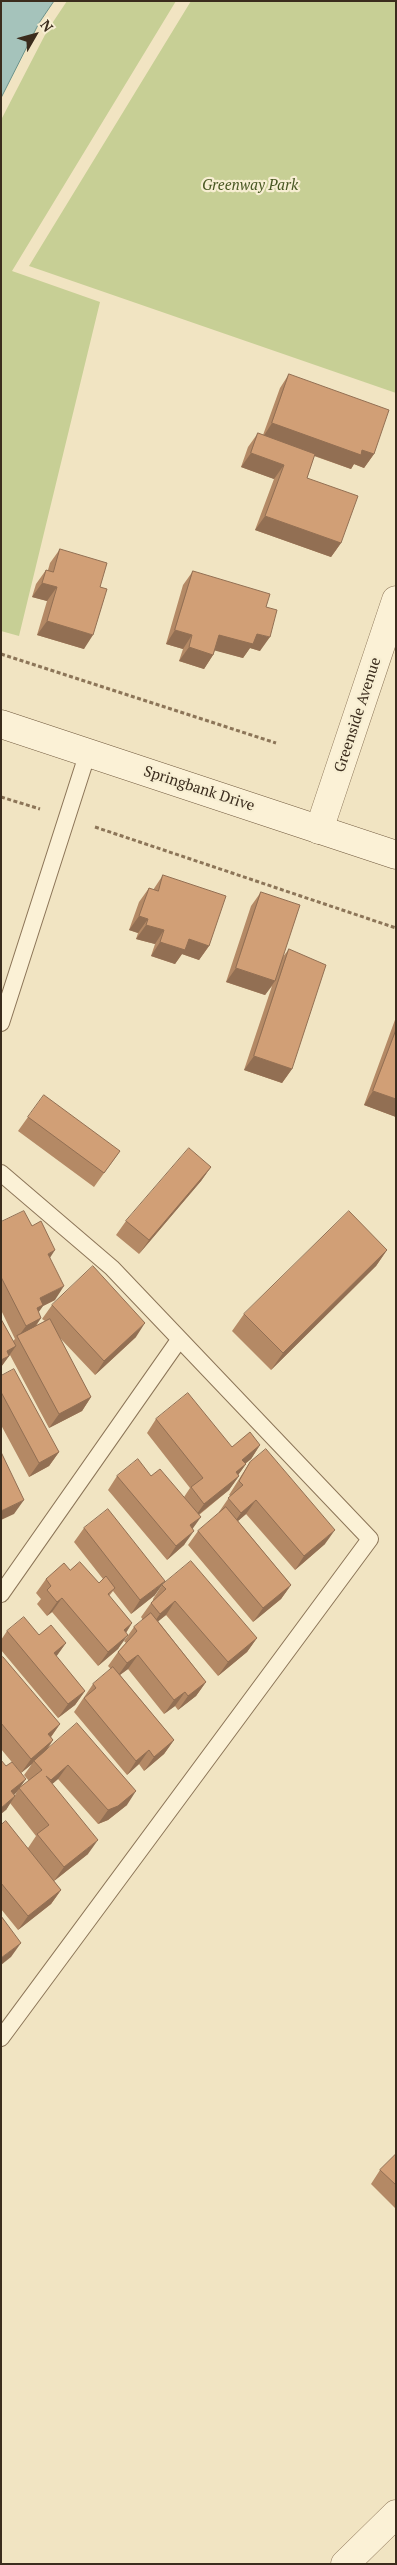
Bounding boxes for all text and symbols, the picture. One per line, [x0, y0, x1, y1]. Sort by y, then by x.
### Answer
north arrow [10, 10, 60, 60]
text: N [36, 15, 58, 35]
park label: Greenway Park [202, 177, 298, 195]
street label: Greenside Avenue [331, 655, 385, 775]
street label: Springbank Drive [141, 763, 257, 815]

